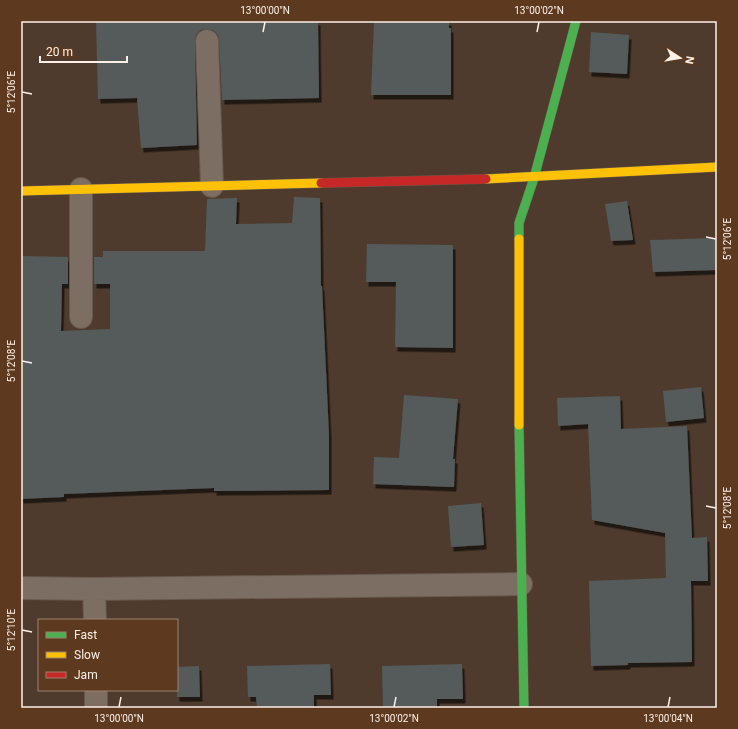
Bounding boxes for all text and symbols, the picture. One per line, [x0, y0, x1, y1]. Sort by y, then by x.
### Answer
text: 13°00'00"N [240, 5, 290, 16]
text: 13°00'02"N [514, 5, 564, 16]
scale bar [40, 38, 127, 64]
north arrow [660, 38, 700, 78]
text: 20 m [46, 45, 73, 59]
text: N [682, 55, 696, 65]
text: 5°12'06"E [6, 70, 17, 113]
text: 5°12'06"E [722, 217, 733, 260]
text: 5°12'08"E [6, 339, 17, 382]
text: 5°12'08"E [722, 486, 733, 529]
text: 5°12'10"E [6, 608, 17, 651]
legend [38, 619, 178, 691]
text: Fast [74, 628, 97, 642]
text: Slow [74, 648, 100, 662]
text: Jam [74, 668, 98, 682]
text: 13°00'00"N [94, 713, 144, 724]
text: 13°00'02"N [369, 713, 419, 724]
text: 13°00'04"N [643, 713, 693, 724]

